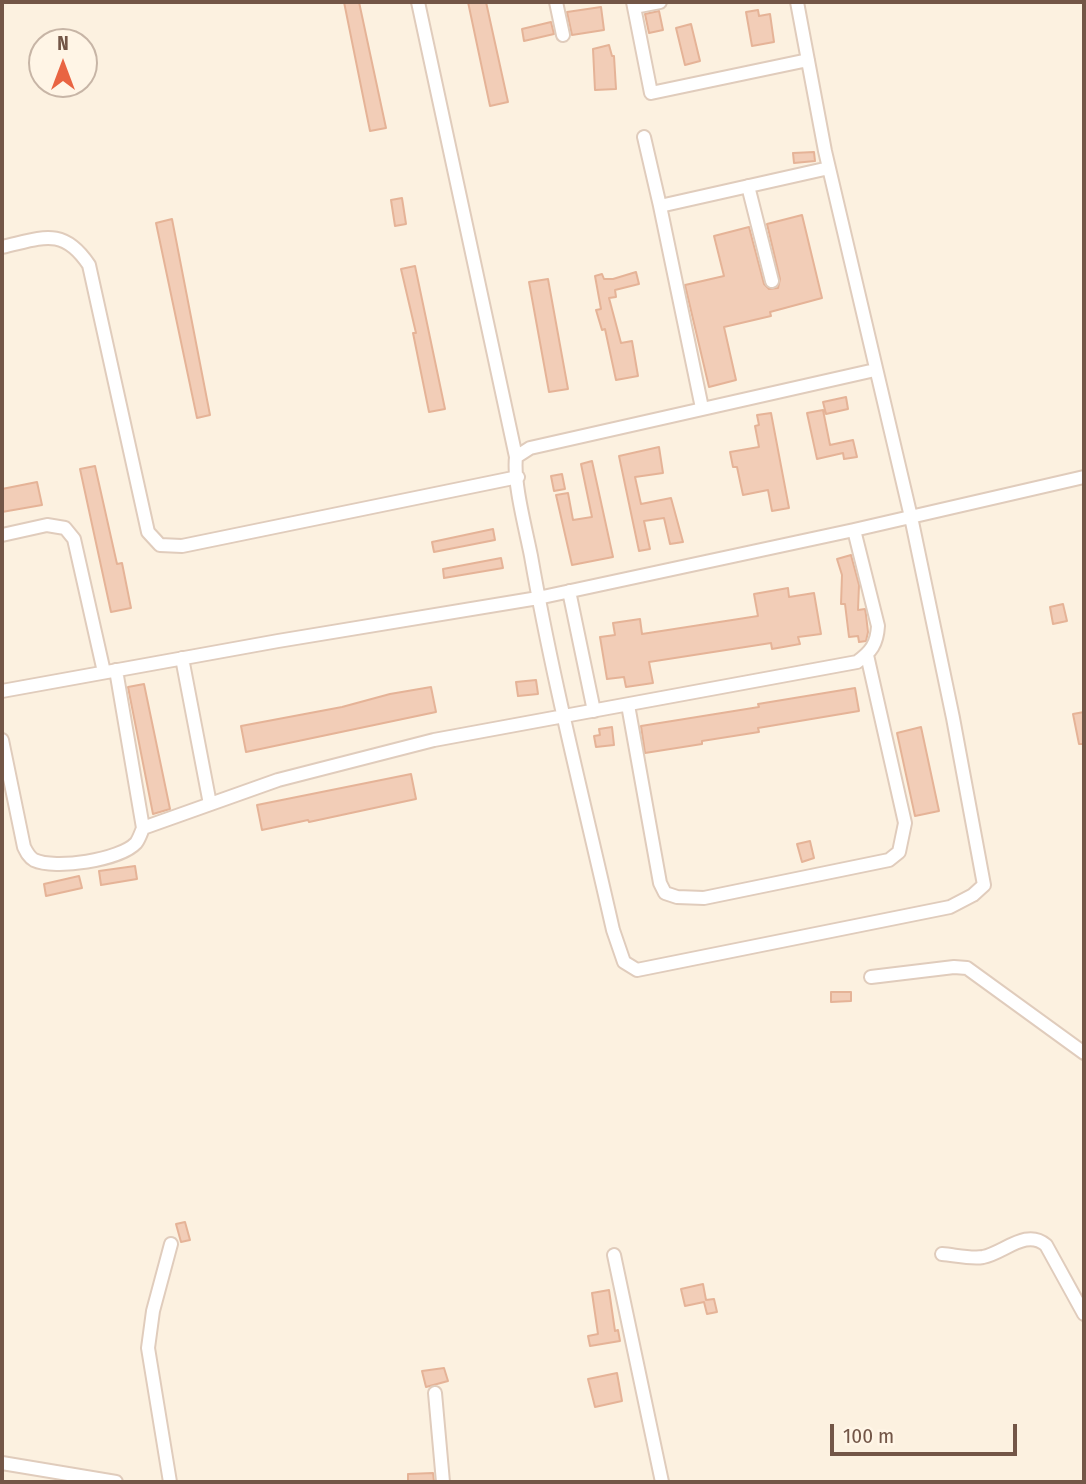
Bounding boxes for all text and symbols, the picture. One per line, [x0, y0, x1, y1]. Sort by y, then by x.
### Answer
north arrow [28, 28, 98, 98]
text: N [57, 32, 69, 55]
scale bar [834, 1410, 1021, 1454]
text: 100 m [843, 1423, 894, 1449]

